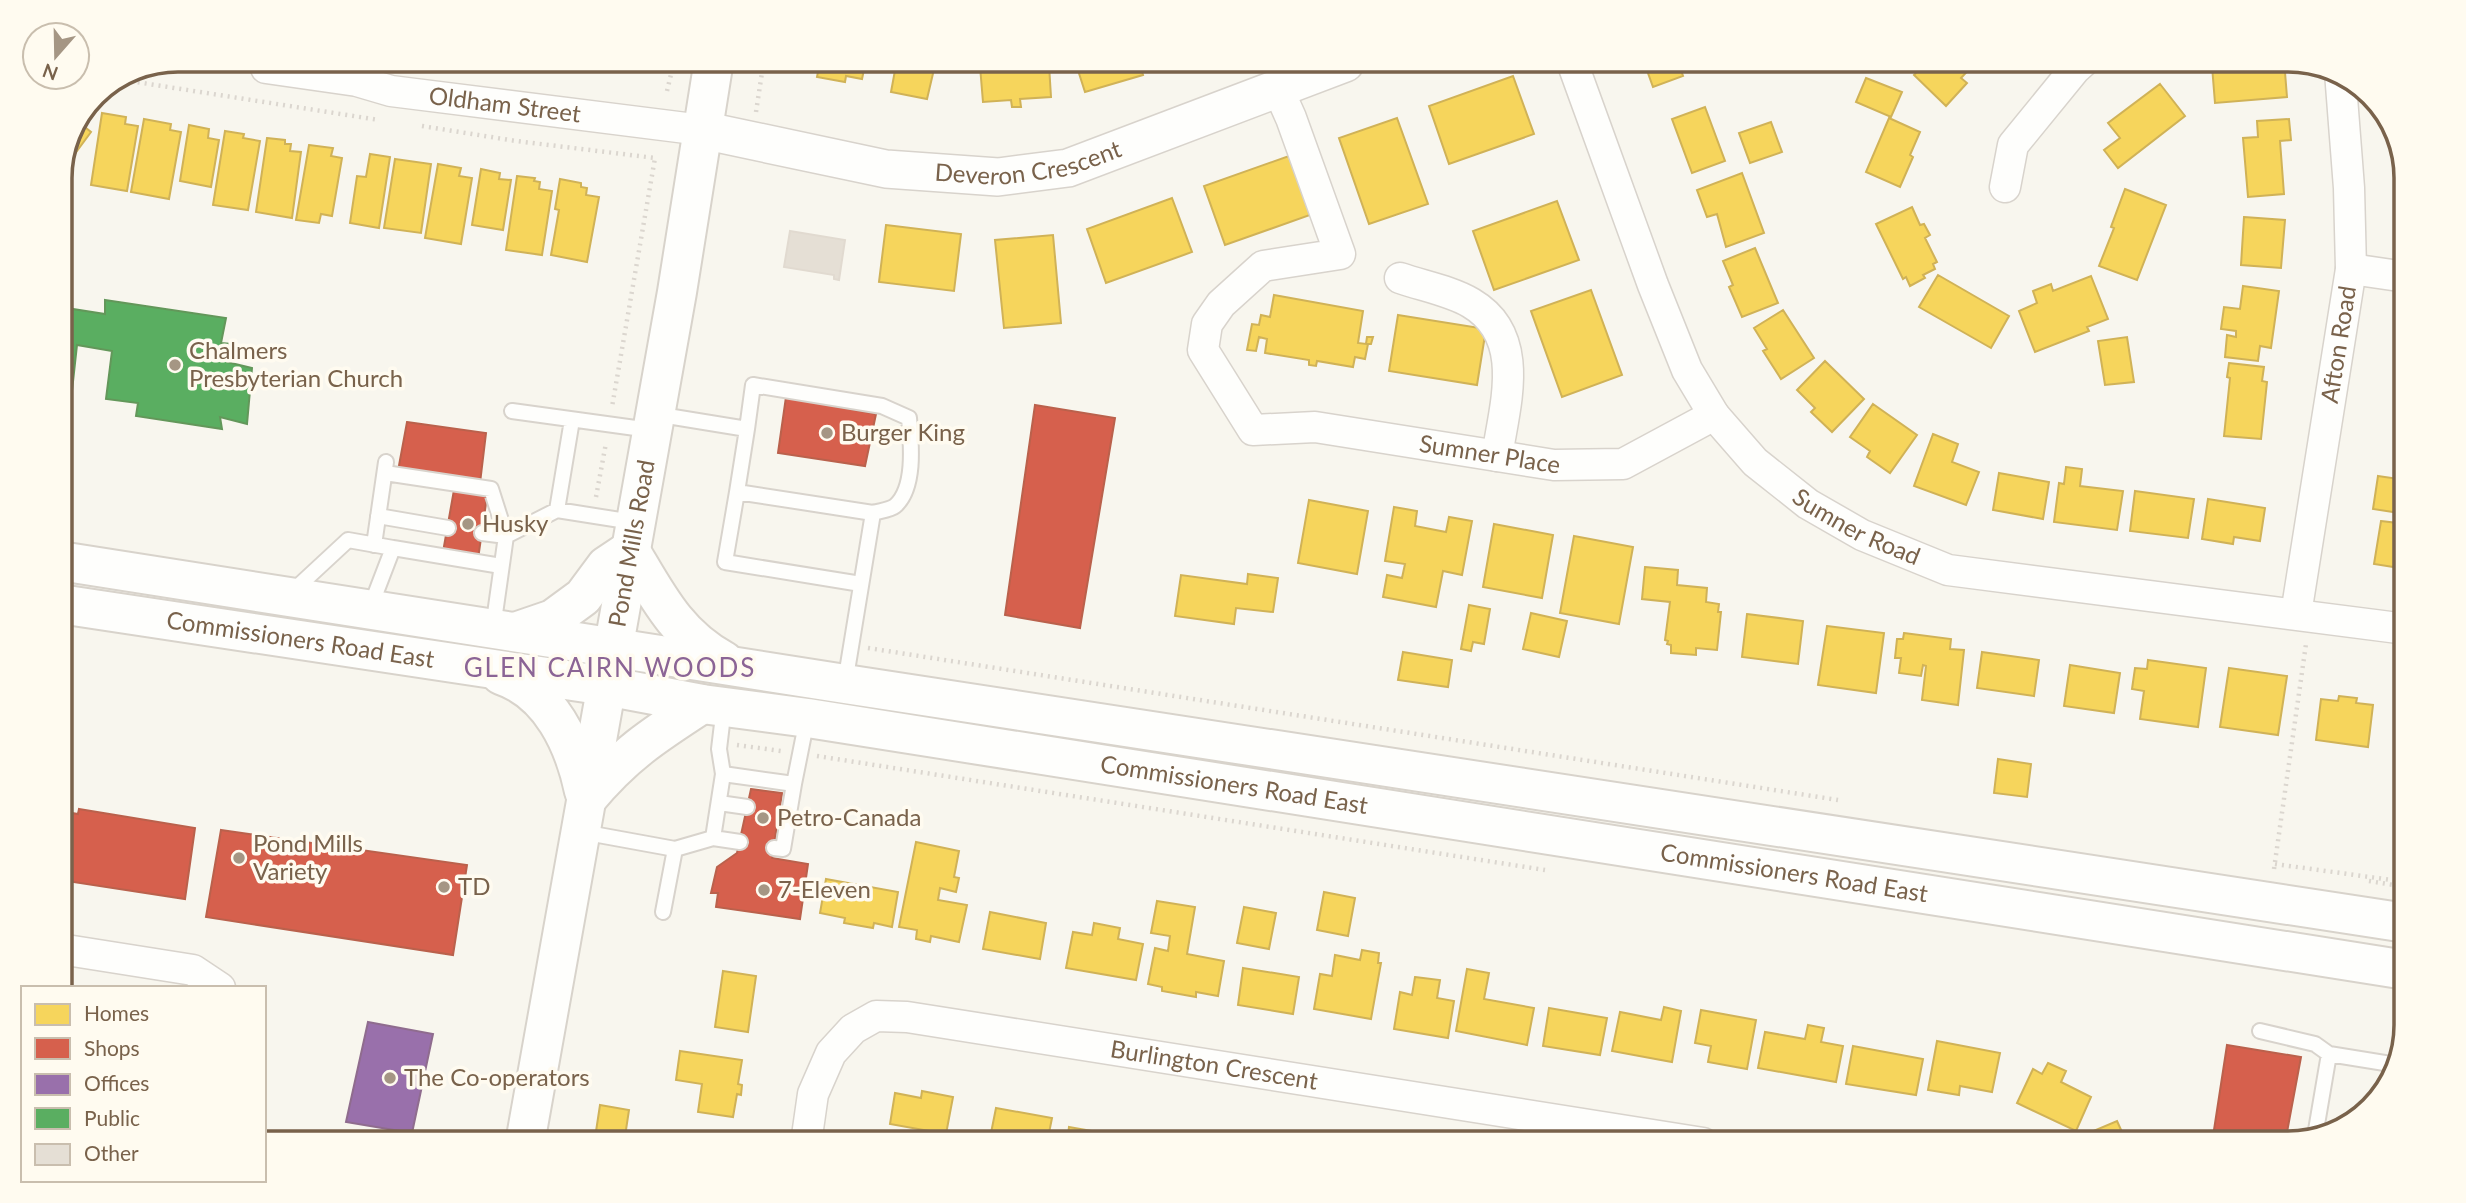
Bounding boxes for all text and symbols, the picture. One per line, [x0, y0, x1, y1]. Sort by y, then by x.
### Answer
north arrow [21, 21, 91, 91]
text: N [39, 59, 61, 86]
street label: Oldham Street [427, 80, 583, 128]
street label: Deveron Crescent [934, 133, 1125, 190]
street label: Afton Road [2314, 283, 2361, 405]
place label: Chalmers Presbyterian Church [189, 335, 403, 392]
marker: Chalmers Presbyterian Church [167, 357, 183, 373]
place label: Burger King [841, 417, 965, 446]
marker: Burger King [819, 425, 835, 441]
street label: Sumner Place [1417, 428, 1563, 479]
street label: Pond Mills Road [601, 457, 660, 629]
street label: Sumner Road [1787, 481, 1925, 570]
place label: Husky [482, 508, 549, 537]
marker: Husky [460, 516, 476, 532]
street label: Commissioners Road East [165, 604, 437, 673]
district label: GLEN CAIRN WOODS [464, 651, 756, 683]
street label: Commissioners Road East [1099, 748, 1370, 819]
place label: Petro-Canada [777, 802, 921, 831]
marker: Petro-Canada [755, 810, 771, 826]
place label: Pond Mills Variety [253, 828, 363, 885]
street label: Commissioners Road East [1659, 837, 1930, 907]
marker: Pond Mills Variety [231, 850, 247, 866]
place label: TD [458, 871, 490, 900]
place label: 7-Eleven [778, 874, 871, 903]
marker: TD [436, 879, 452, 895]
marker: 7-Eleven [756, 882, 772, 898]
legend [21, 986, 266, 1182]
text: Homes [84, 1000, 149, 1025]
street label: Burlington Crescent [1108, 1033, 1320, 1095]
text: Shops [84, 1035, 140, 1060]
place label: The Co-operators [404, 1062, 590, 1091]
text: Offices [84, 1070, 149, 1095]
marker: The Co-operators [382, 1070, 398, 1086]
text: Public [84, 1105, 140, 1130]
text: Other [84, 1140, 139, 1165]

